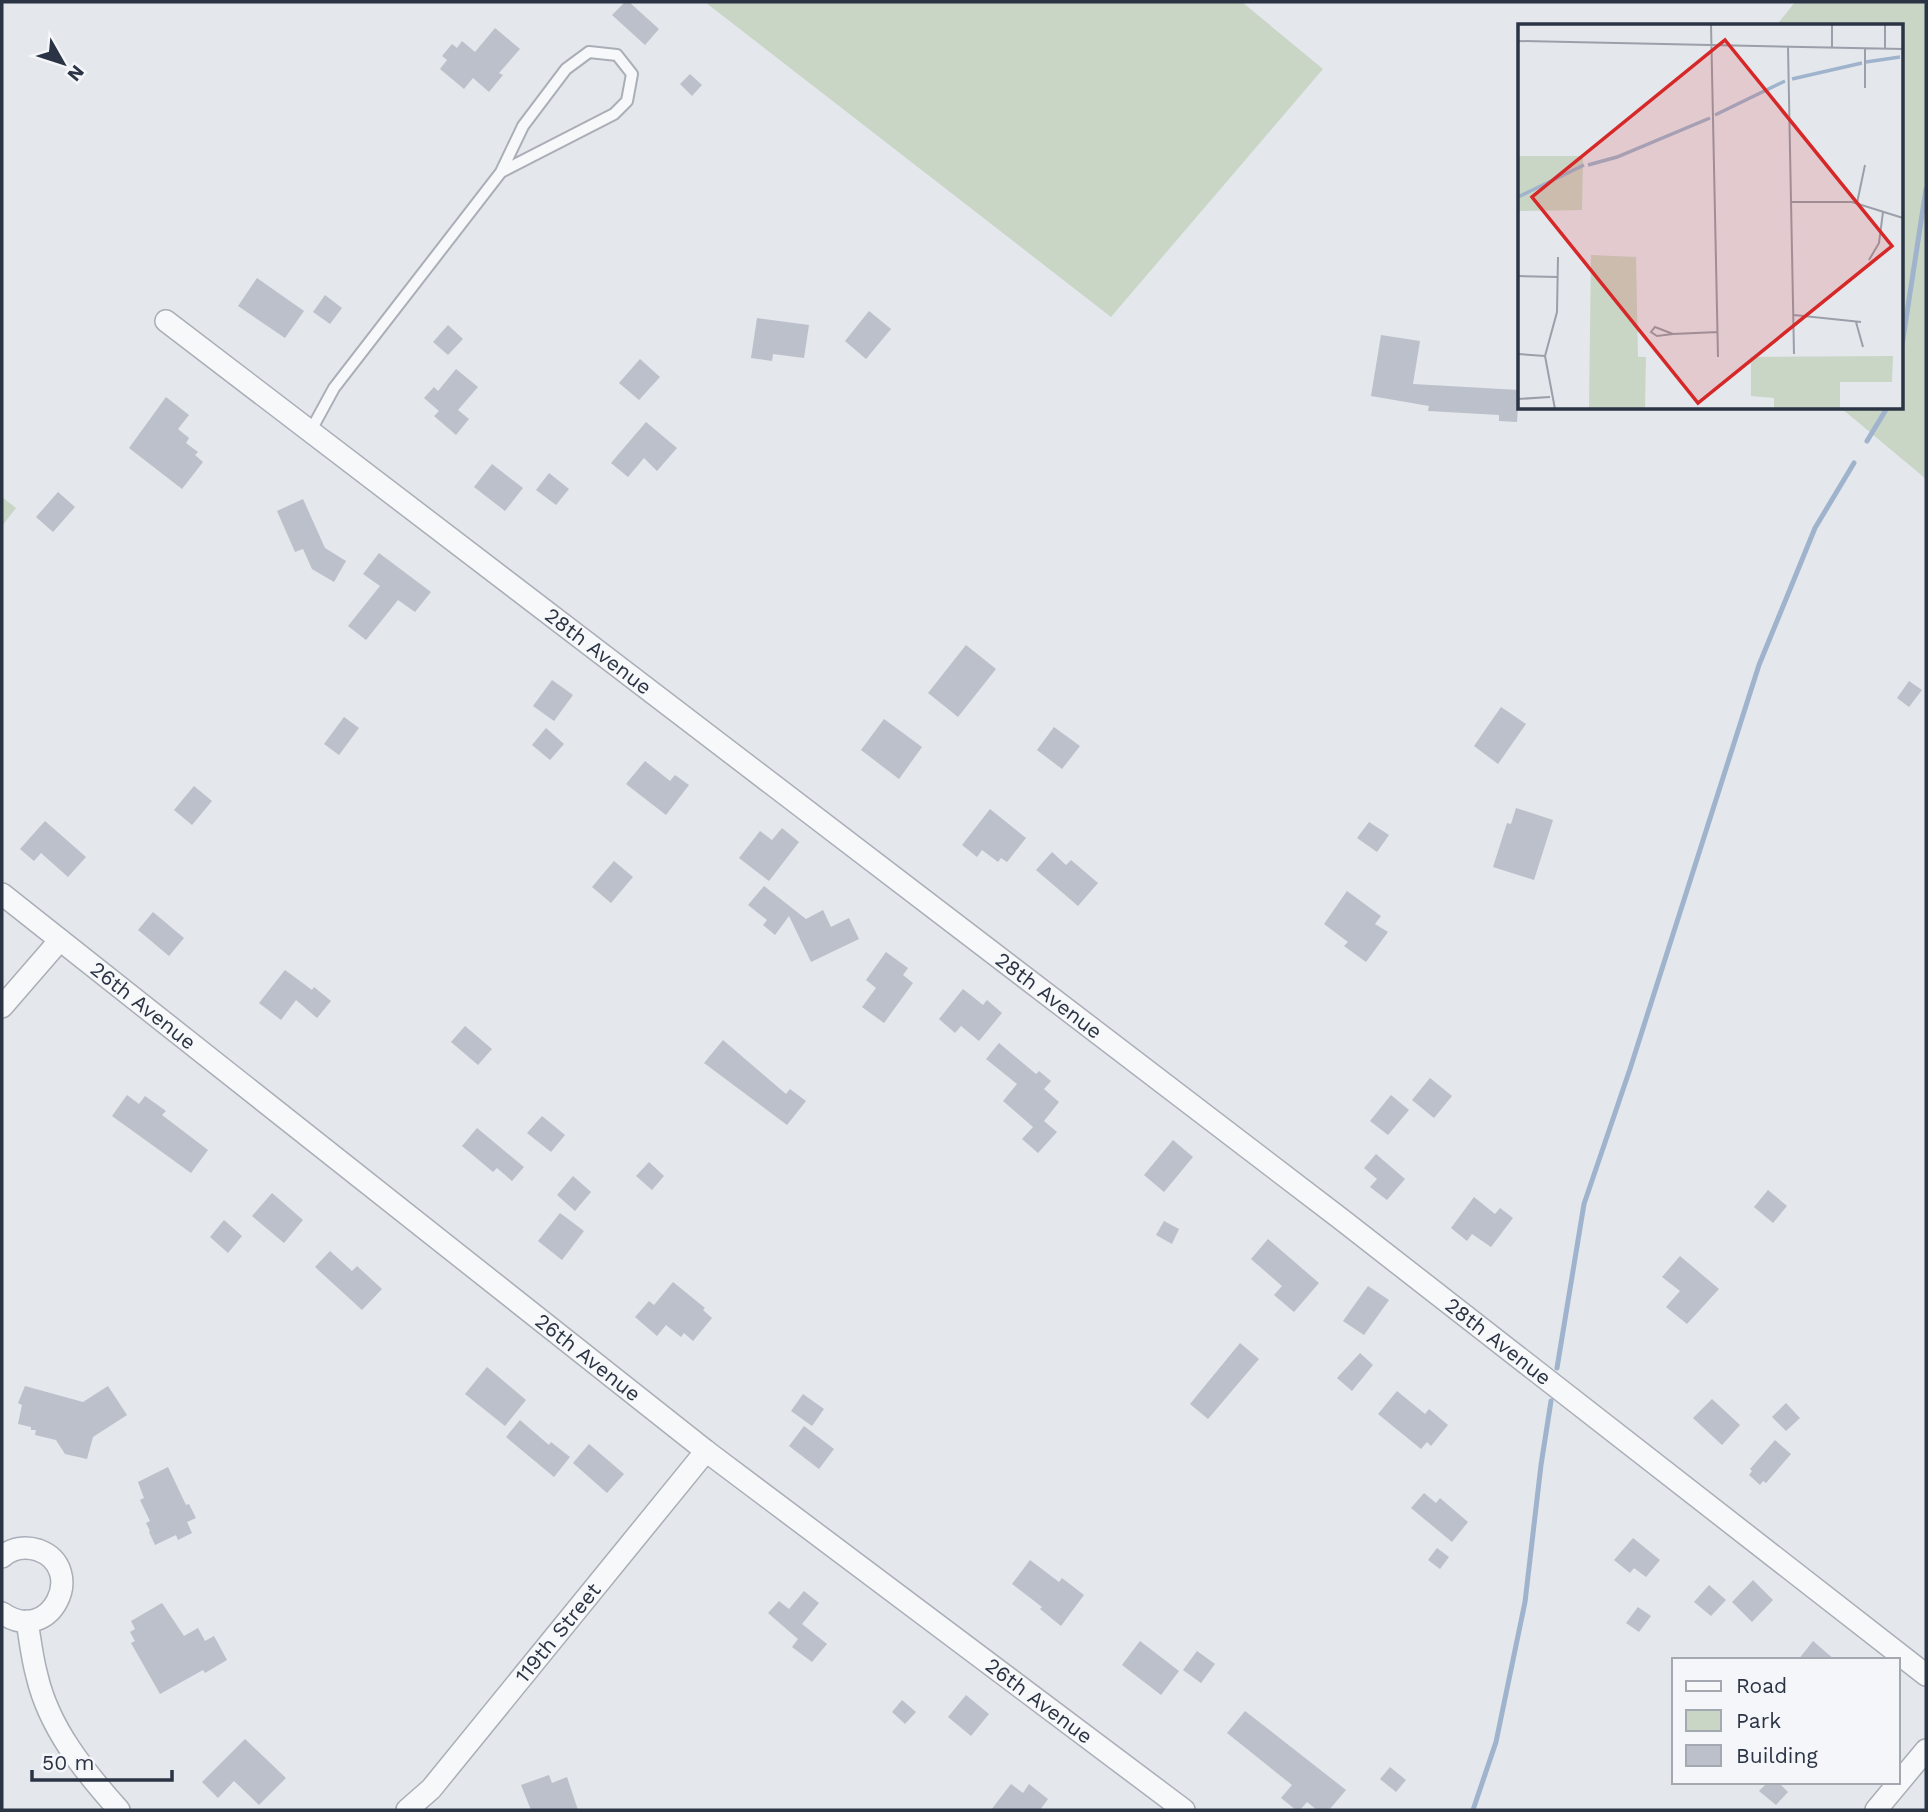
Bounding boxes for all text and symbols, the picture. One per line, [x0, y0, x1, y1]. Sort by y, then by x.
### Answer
inset map [1518, 24, 1904, 410]
north arrow [28, 28, 98, 98]
text: N [62, 61, 89, 86]
street label: 28th Avenue [540, 602, 657, 700]
street label: 28th Avenue [991, 947, 1107, 1044]
street label: 26th Avenue [86, 956, 201, 1055]
street label: 28th Avenue [1440, 1292, 1556, 1390]
street label: 26th Avenue [530, 1308, 646, 1406]
street label: 119th Street [509, 1577, 606, 1688]
street label: 26th Avenue [981, 1652, 1098, 1749]
legend [1672, 1658, 1900, 1784]
text: Road [1736, 1673, 1787, 1698]
text: Park [1736, 1708, 1781, 1733]
scale bar [32, 1738, 172, 1782]
text: Building [1736, 1743, 1818, 1768]
text: 50 m [42, 1750, 94, 1775]

